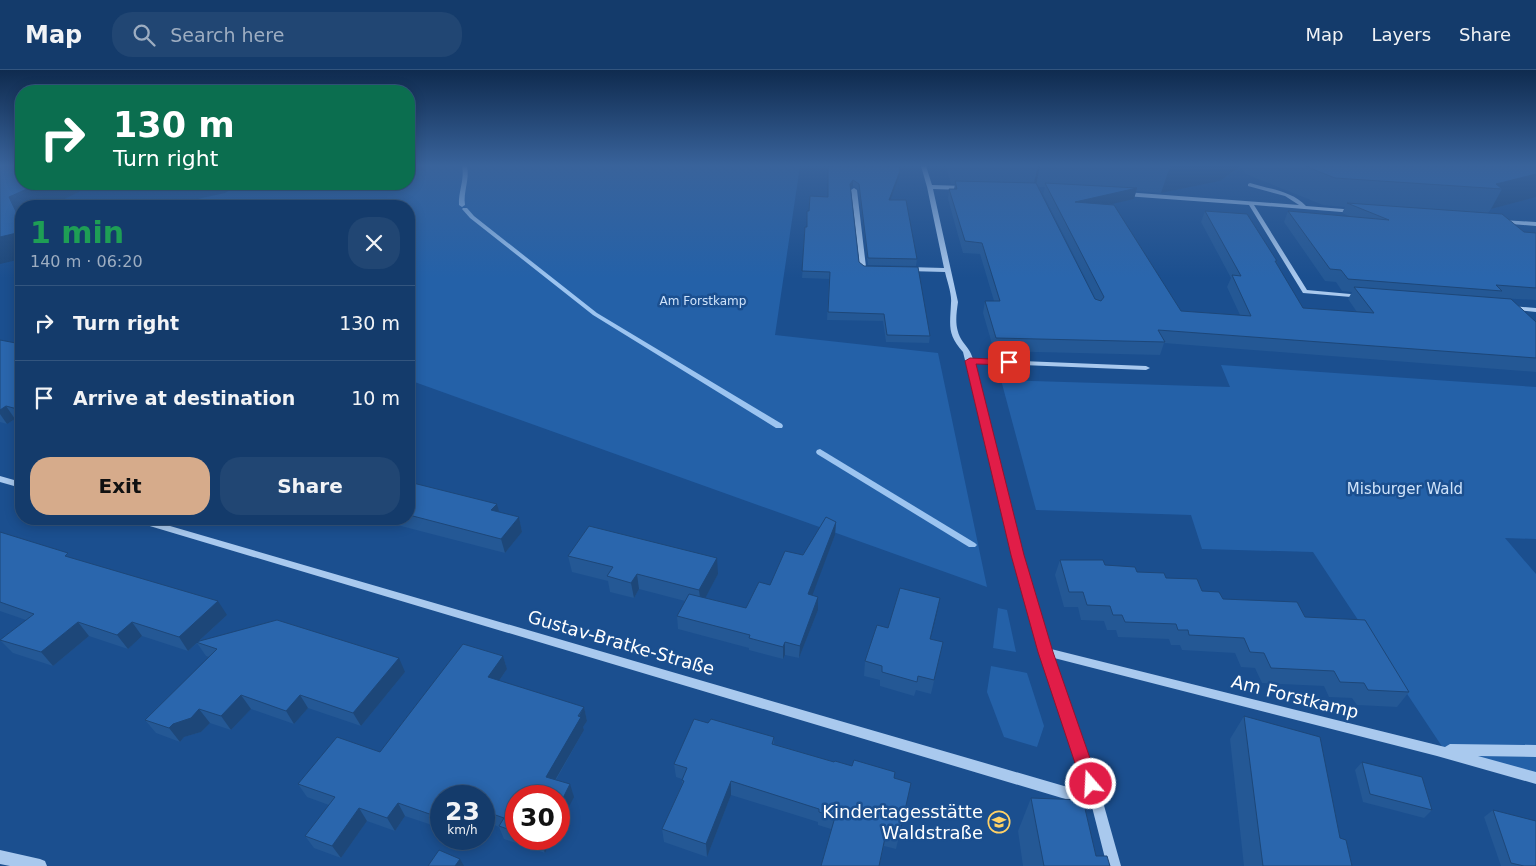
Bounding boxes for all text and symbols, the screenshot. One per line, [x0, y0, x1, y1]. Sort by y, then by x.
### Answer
search box [112, 12, 462, 57]
text: Map [25, 21, 82, 49]
icon: search [130, 21, 158, 49]
text: Search here [170, 24, 284, 46]
text: Map [1305, 24, 1343, 45]
text: Layers [1371, 24, 1431, 45]
text: Share [1459, 24, 1511, 45]
icon: right [30, 105, 95, 170]
text: 130 m [113, 105, 235, 145]
text: Turn right [113, 146, 218, 171]
text: 1 min [30, 215, 124, 250]
button: close [348, 217, 400, 269]
text: 140 m · 06:20 [30, 252, 143, 271]
park label: Am Forstkamp [660, 294, 746, 308]
icon: right [30, 309, 58, 337]
text: Turn right [73, 312, 179, 334]
text: 130 m [339, 312, 400, 334]
pin [988, 341, 1030, 383]
icon: arrive [995, 348, 1023, 376]
icon: arrive [30, 384, 58, 412]
text: Arrive at destination [73, 387, 295, 409]
text: 10 m [351, 387, 400, 409]
button: Exit [30, 457, 210, 515]
button: Share [220, 457, 400, 515]
park label: Misburger Wald [1347, 480, 1463, 498]
street label: Gustav-Bratke-Straße [525, 606, 717, 679]
street label: Am Forstkamp [1229, 671, 1361, 722]
position arrow [1064, 757, 1116, 809]
speed limit sign: 30 [505, 785, 570, 850]
text: 23 [445, 797, 480, 826]
place label: Kindertagesstätte Waldstraße [822, 801, 983, 843]
school or university icon: Kindertagesstätte Waldstraße [987, 810, 1011, 834]
text: km/h [447, 823, 478, 837]

